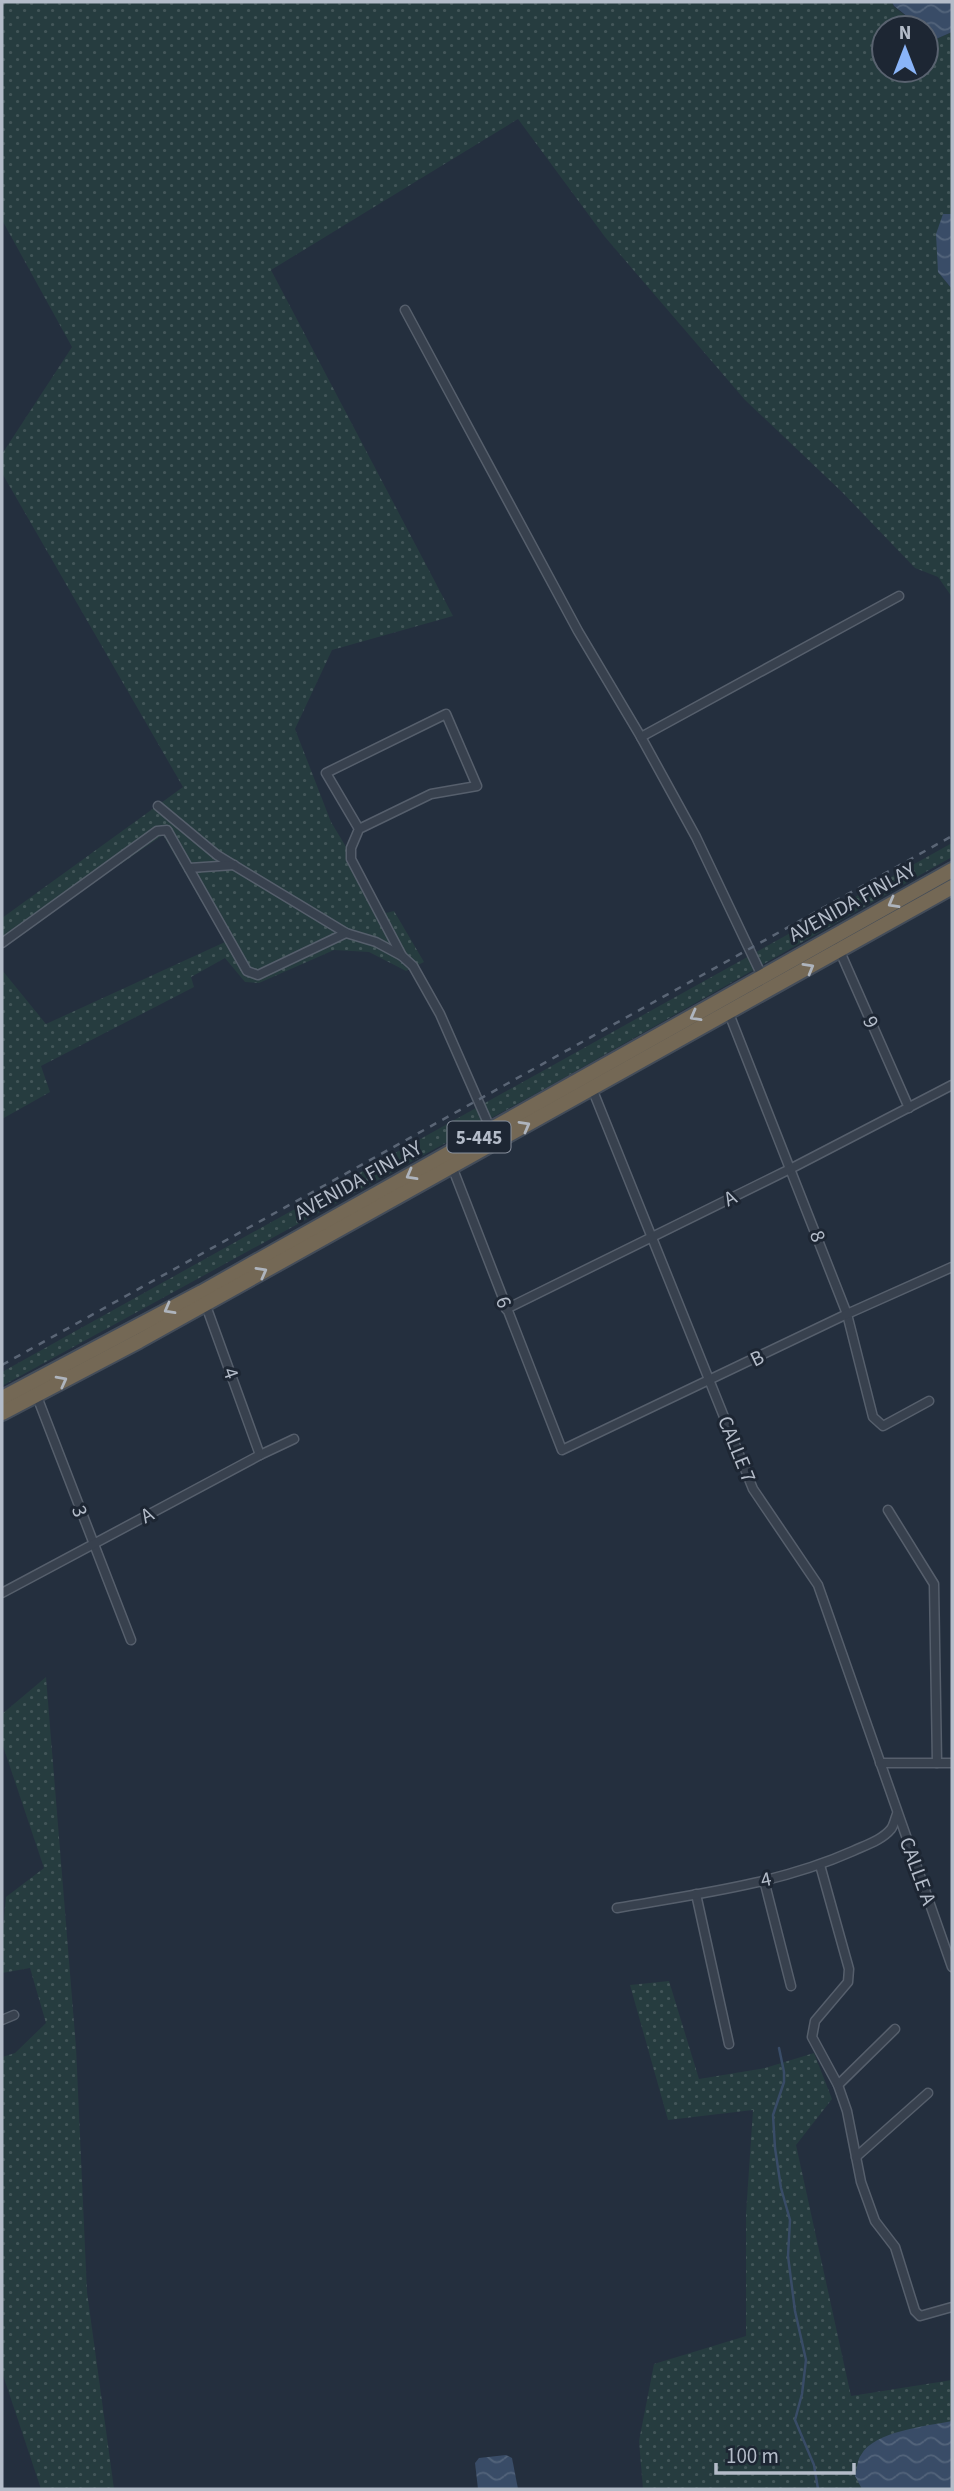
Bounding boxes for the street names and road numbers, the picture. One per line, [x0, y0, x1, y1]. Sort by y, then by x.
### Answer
street label: AVENIDA FINLAY [783, 854, 922, 949]
street label: 9 [855, 1011, 887, 1033]
road number: 5-445 [448, 1121, 510, 1152]
street label: AVENIDA FINLAY [289, 1132, 428, 1227]
street label: A [718, 1182, 742, 1214]
street label: 8 [802, 1226, 834, 1246]
street label: 6 [488, 1292, 520, 1312]
street label: B [745, 1342, 769, 1374]
street label: 4 [215, 1363, 247, 1383]
street label: CALLE 7 [710, 1411, 764, 1487]
street label: A [135, 1499, 160, 1531]
street label: 3 [64, 1501, 96, 1521]
street label: CALLE A [892, 1833, 944, 1910]
street label: 4 [758, 1863, 774, 1895]

